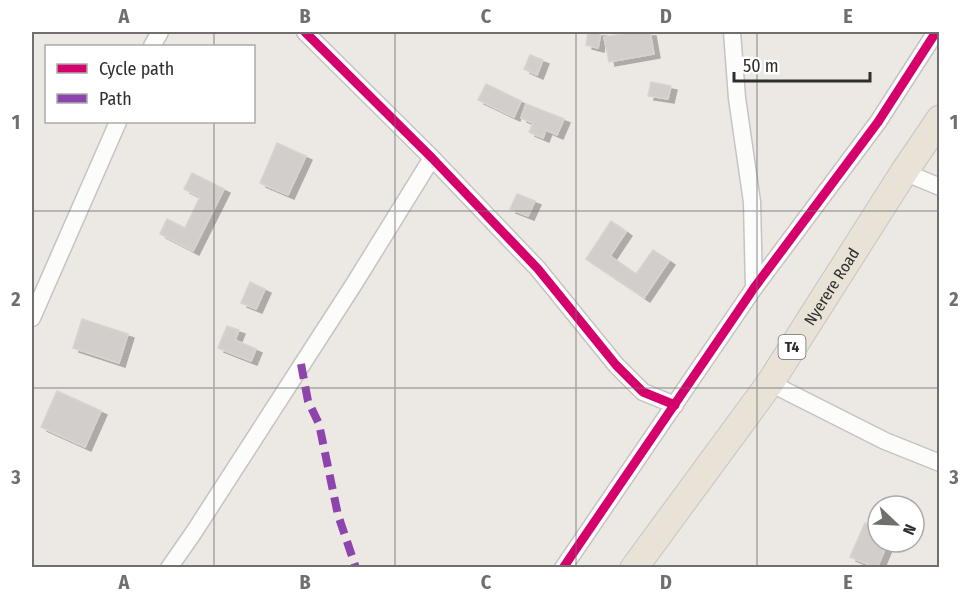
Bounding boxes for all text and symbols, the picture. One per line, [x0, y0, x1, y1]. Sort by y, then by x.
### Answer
text: A [118, 4, 131, 28]
text: B [299, 4, 311, 28]
text: C [481, 4, 492, 28]
text: D [660, 4, 672, 28]
text: E [843, 4, 853, 28]
legend [45, 45, 255, 123]
scale bar [734, 45, 870, 83]
text: 50 m [743, 55, 779, 77]
text: Cycle path [99, 58, 174, 80]
text: Path [99, 88, 132, 110]
text: 1 [12, 110, 20, 134]
text: 1 [950, 110, 958, 134]
street label: Nyerere Road [800, 245, 863, 329]
text: 2 [10, 287, 21, 311]
text: 2 [948, 287, 959, 311]
road number: T4 [778, 335, 806, 359]
text: 3 [10, 465, 21, 489]
text: 3 [948, 465, 959, 489]
north arrow [866, 494, 926, 554]
text: N [899, 522, 920, 538]
text: A [118, 570, 131, 594]
text: B [299, 570, 311, 594]
text: C [481, 570, 492, 594]
text: D [660, 570, 672, 594]
text: E [843, 570, 853, 594]

